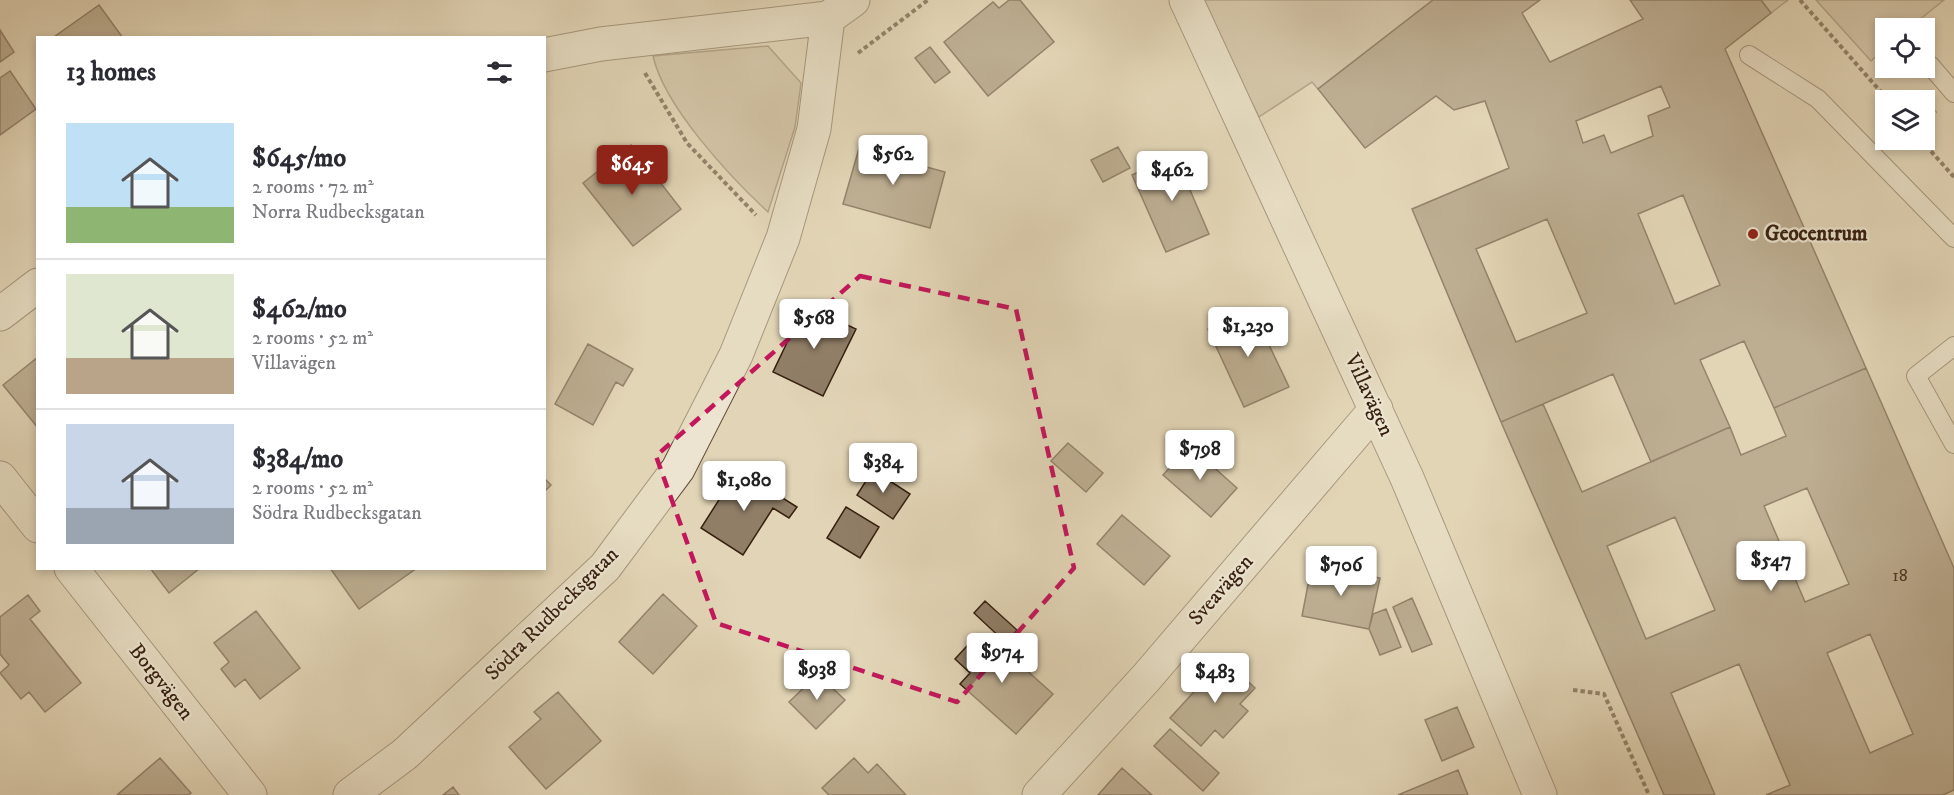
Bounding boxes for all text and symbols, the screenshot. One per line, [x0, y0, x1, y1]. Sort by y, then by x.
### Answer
map controls [1875, 18, 1935, 150]
button: locate [1875, 18, 1935, 78]
text: 13 homes [66, 56, 156, 89]
icon: filters [483, 56, 516, 89]
button: layers [1875, 90, 1935, 150]
pin: $562 [857, 135, 929, 186]
text: $645/mo [252, 142, 346, 175]
text: $562 [872, 142, 914, 167]
pin: $645 [596, 145, 668, 196]
icon: home [114, 147, 186, 219]
pin: $462 [1136, 151, 1208, 202]
text: $645 [611, 152, 653, 177]
text: $462 [1151, 158, 1193, 183]
text: 2 rooms · 72 m² [252, 175, 374, 200]
text: Norra Rudbecksgatan [252, 200, 425, 225]
place label: Geocentrum [1765, 221, 1868, 247]
marker: Geocentrum [1746, 227, 1760, 241]
text: $462/mo [252, 293, 347, 326]
icon: home [114, 298, 186, 370]
pin: $568 [778, 299, 850, 350]
text: $568 [793, 306, 835, 331]
pin: $1,230 [1199, 307, 1297, 358]
text: $1,230 [1222, 314, 1274, 339]
text: 2 rooms · 52 m² [252, 326, 373, 351]
street label: Villavägen [1338, 349, 1399, 440]
text: Villavägen [252, 351, 336, 376]
pin: $798 [1164, 430, 1236, 481]
text: $798 [1179, 437, 1221, 462]
text: $384/mo [252, 443, 343, 476]
pin: $384 [847, 443, 919, 494]
icon: home [114, 448, 186, 520]
text: $384 [863, 450, 903, 475]
pin: $1,080 [695, 461, 793, 512]
text: $1,080 [716, 468, 772, 493]
text: 2 rooms · 52 m² [252, 476, 373, 501]
text: Södra Rudbecksgatan [252, 501, 422, 526]
pin: $547 [1735, 541, 1807, 592]
street label: Södra Rudbecksgatan [480, 542, 624, 686]
pin: $706 [1305, 546, 1377, 597]
text: $547 [1750, 548, 1792, 573]
street label: Sveavägen [1183, 549, 1259, 631]
text: $706 [1320, 553, 1362, 578]
house number: 18 [1892, 565, 1908, 587]
pin: $974 [966, 633, 1038, 684]
street label: Borgvägen [123, 639, 199, 726]
text: $974 [981, 640, 1023, 665]
pin: $938 [781, 650, 853, 701]
pin: $483 [1179, 653, 1251, 704]
text: $938 [798, 657, 836, 682]
text: $483 [1195, 660, 1235, 685]

